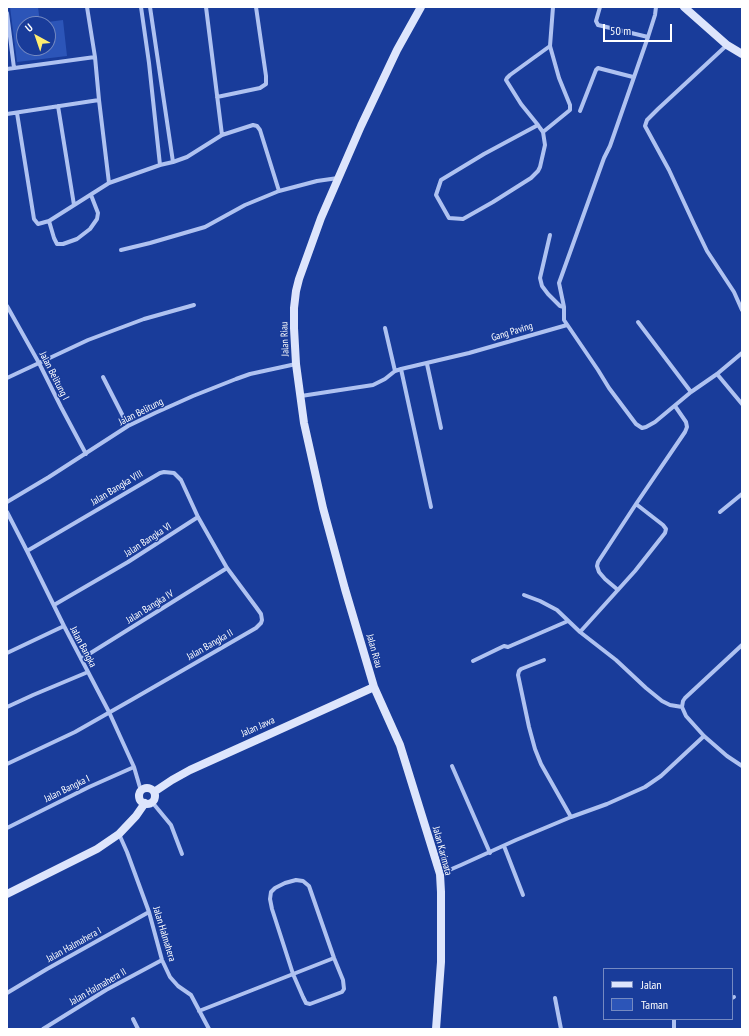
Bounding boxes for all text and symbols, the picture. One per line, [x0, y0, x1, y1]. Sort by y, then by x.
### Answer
north arrow [16, 16, 56, 56]
scale bar [605, 16, 674, 42]
text: U [22, 20, 36, 35]
text: 50 m [610, 23, 631, 38]
street label: Gang Paving [490, 320, 534, 344]
street label: Jalan Riau [278, 322, 292, 356]
street label: Jalan Belitung I [37, 350, 71, 402]
street label: Jalan Belitung [117, 396, 165, 428]
street label: Jalan Bangka VIII [89, 468, 145, 508]
street label: Jalan Bangka VI [122, 520, 174, 560]
street label: Jalan Bangka IV [124, 588, 176, 626]
street label: Jalan Bangka [67, 625, 99, 669]
street label: Jalan Bangka II [185, 627, 235, 663]
street label: Jalan Riau [363, 633, 385, 669]
street label: Jalan Jawa [239, 714, 277, 740]
street label: Jalan Bangka I [42, 773, 92, 805]
street label: Jalan Karimata [430, 825, 454, 877]
street label: Jalan Halmahera [150, 905, 178, 963]
street label: Jalan Halmahera I [44, 925, 104, 965]
street label: Jalan Halmahera II [68, 966, 128, 1008]
legend [603, 968, 733, 1020]
text: Jalan [641, 977, 662, 992]
text: Taman [641, 997, 668, 1012]

